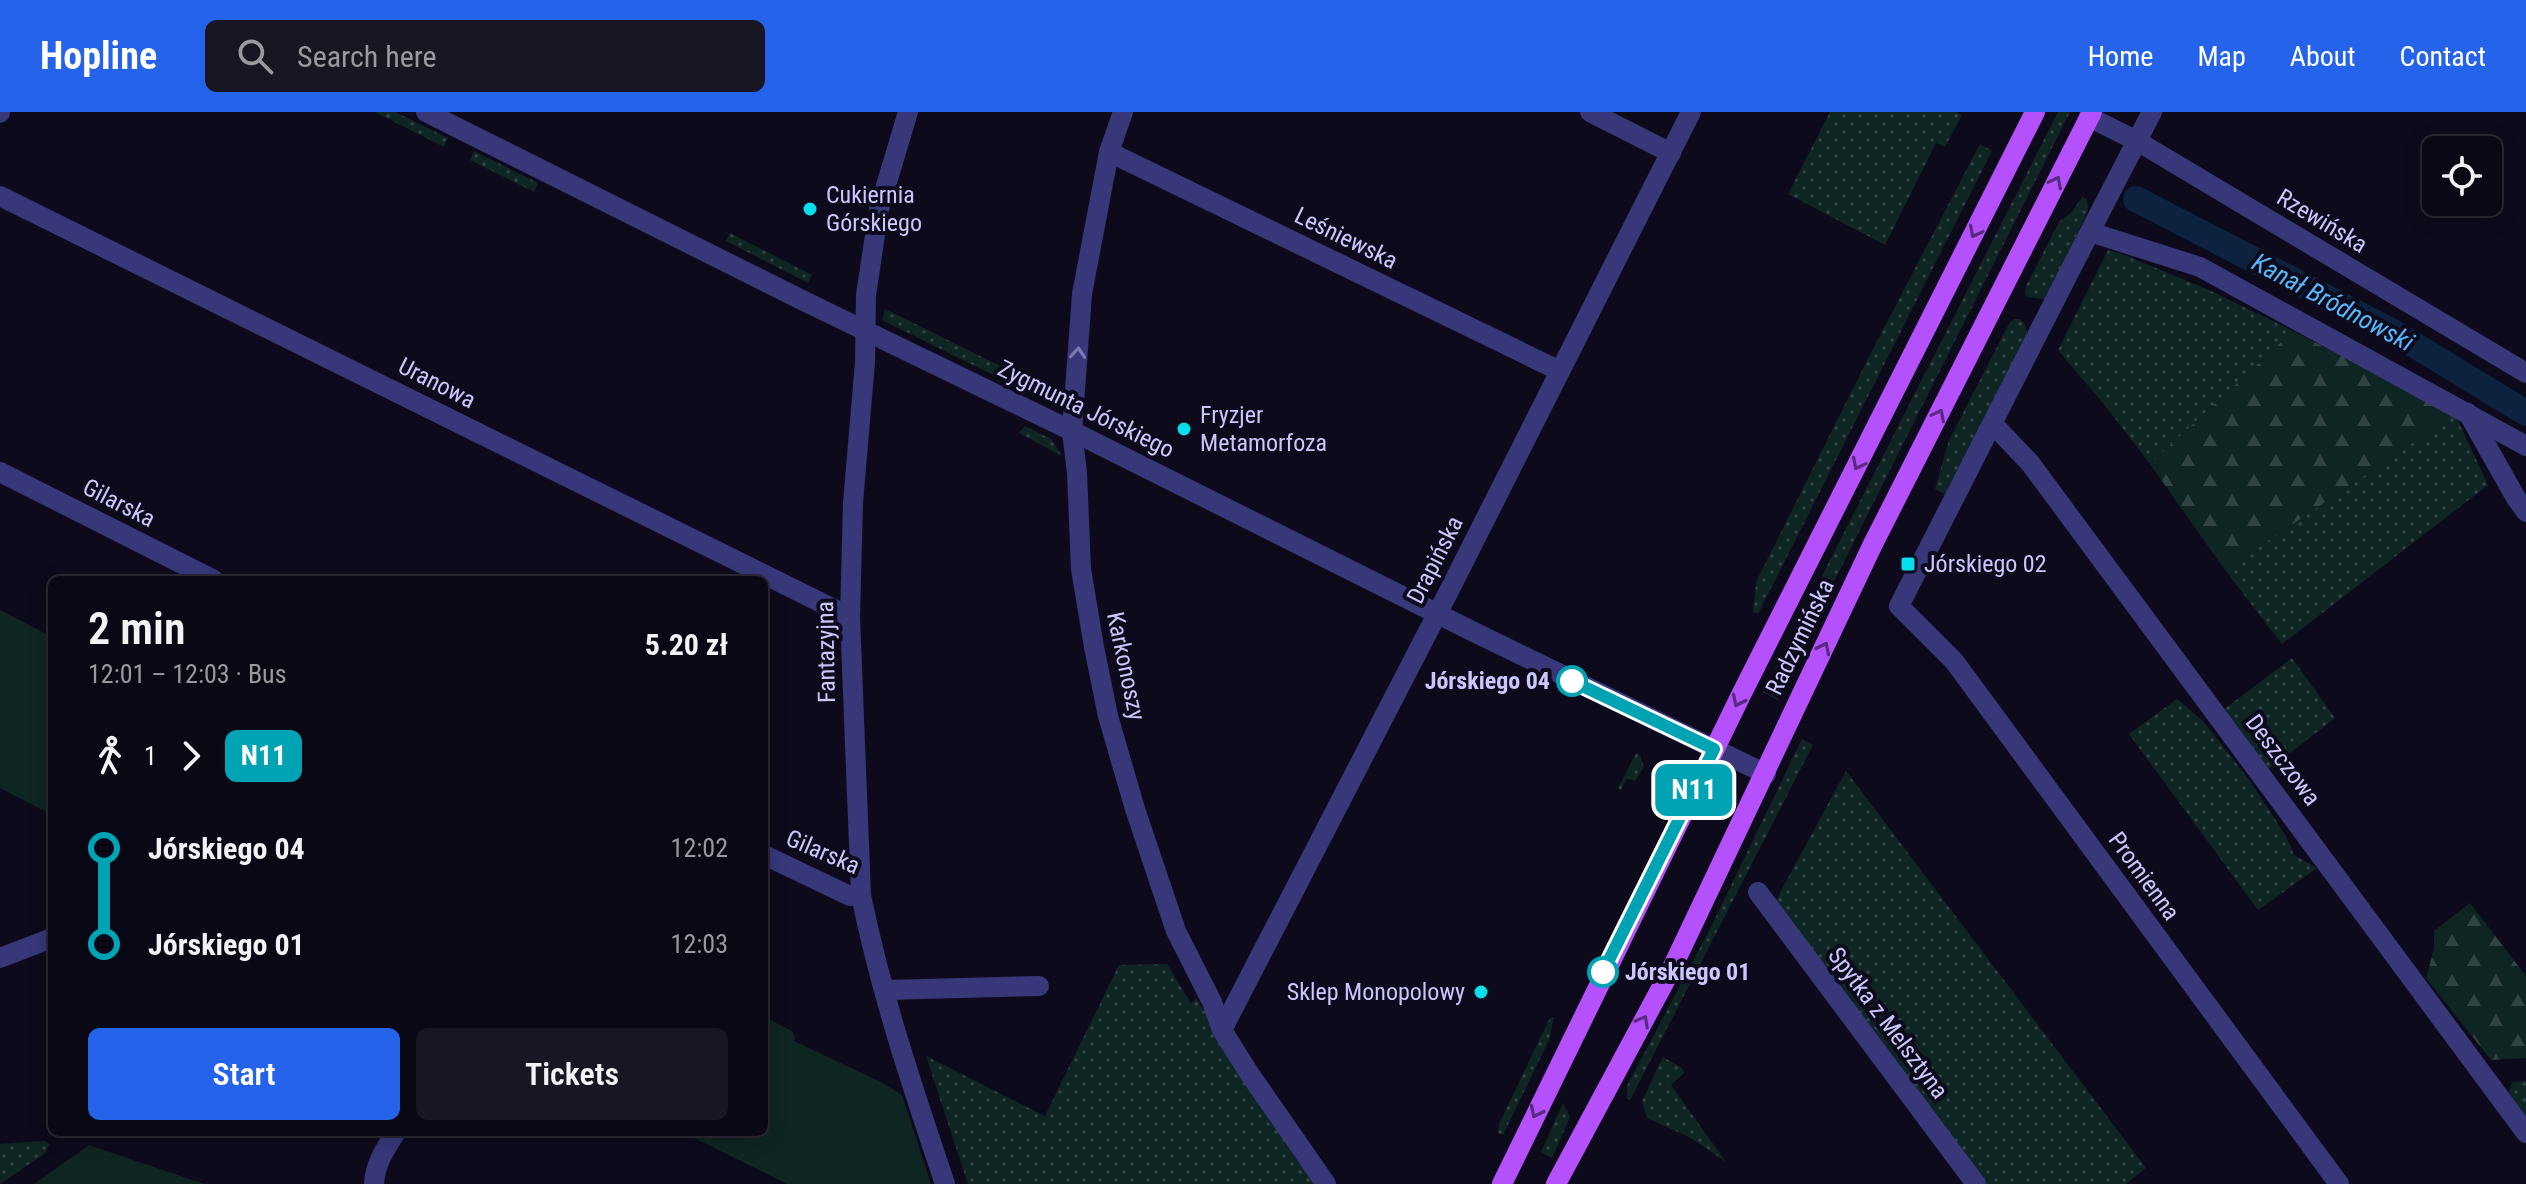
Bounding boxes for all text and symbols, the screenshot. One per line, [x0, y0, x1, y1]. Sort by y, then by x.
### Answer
search box [205, 20, 765, 92]
text: Hopline [40, 34, 157, 78]
icon: search [233, 34, 277, 78]
text: Search here [297, 39, 437, 74]
text: Home [2088, 40, 2153, 73]
text: Map [2197, 40, 2246, 73]
text: About [2290, 40, 2356, 73]
text: Contact [2400, 40, 2486, 73]
map controls [2422, 136, 2502, 216]
button: locate [2422, 136, 2502, 216]
one-way arrow [2047, 176, 2062, 191]
place label: Cukiernia Górskiego [826, 181, 922, 237]
street label: Rzewińska [2272, 183, 2372, 259]
marker: Cukiernia Górskiego [801, 200, 819, 218]
street label: Leśniewska [1290, 201, 1402, 275]
one-way arrow [1969, 223, 1984, 238]
water label: Kanał Bródnowski [2247, 247, 2419, 357]
one-way arrow [1069, 346, 1086, 359]
street label: Uranowa [394, 352, 480, 414]
street label: Zygmunta Jórskiego [993, 354, 1179, 464]
place label: Fryzjer Metamorfoza [1200, 401, 1327, 457]
one-way arrow [1930, 408, 1945, 423]
marker: Fryzjer Metamorfoza [1175, 420, 1193, 438]
one-way arrow [1852, 455, 1867, 470]
street label: Gilarska [78, 473, 160, 533]
street label: Drapińska [1401, 512, 1469, 608]
place label: Jórskiego 02 [1924, 550, 2047, 578]
marker: Jórskiego 02 [1899, 555, 1917, 573]
street label: Radzymińska [1760, 575, 1840, 699]
street label: Fantazyjna [811, 601, 841, 703]
text: 2 min [88, 603, 185, 655]
street label: Karkonoszy [1101, 609, 1151, 723]
text: 5.20 zł [645, 627, 728, 662]
one-way arrow [1814, 641, 1830, 656]
text: 12:01 – 12:03 · Bus [88, 659, 287, 689]
marker: Jórskiego 04 [1557, 666, 1587, 696]
place label: Jórskiego 04 [1425, 667, 1550, 695]
one-way arrow [1732, 693, 1748, 708]
street label: Deszczowa [2240, 709, 2326, 811]
icon: walk [88, 734, 132, 778]
icon: forward [169, 734, 213, 778]
text: N11 [241, 739, 286, 772]
text: 1 [144, 741, 157, 771]
line badge: N11 [1648, 764, 1740, 816]
text: N11 [1671, 773, 1717, 806]
street label: Gilarska [782, 824, 864, 880]
street label: Promienna [2103, 827, 2185, 925]
text: Jórskiego 04 [148, 831, 305, 866]
text: 12:02 [671, 833, 728, 863]
text: Jórskiego 01 [148, 927, 305, 962]
text: 12:03 [671, 929, 728, 959]
street label: Spytka z Melsztyna [1822, 942, 1954, 1104]
marker: Jórskiego 01 [1588, 957, 1618, 987]
place label: Jórskiego 01 [1625, 958, 1750, 986]
place label: Sklep Monopolowy [1287, 978, 1465, 1006]
marker: Sklep Monopolowy [1472, 983, 1490, 1001]
one-way arrow [1633, 1015, 1649, 1030]
button: Start [88, 1028, 400, 1120]
button: Tickets [416, 1028, 728, 1120]
one-way arrow [1530, 1103, 1546, 1118]

